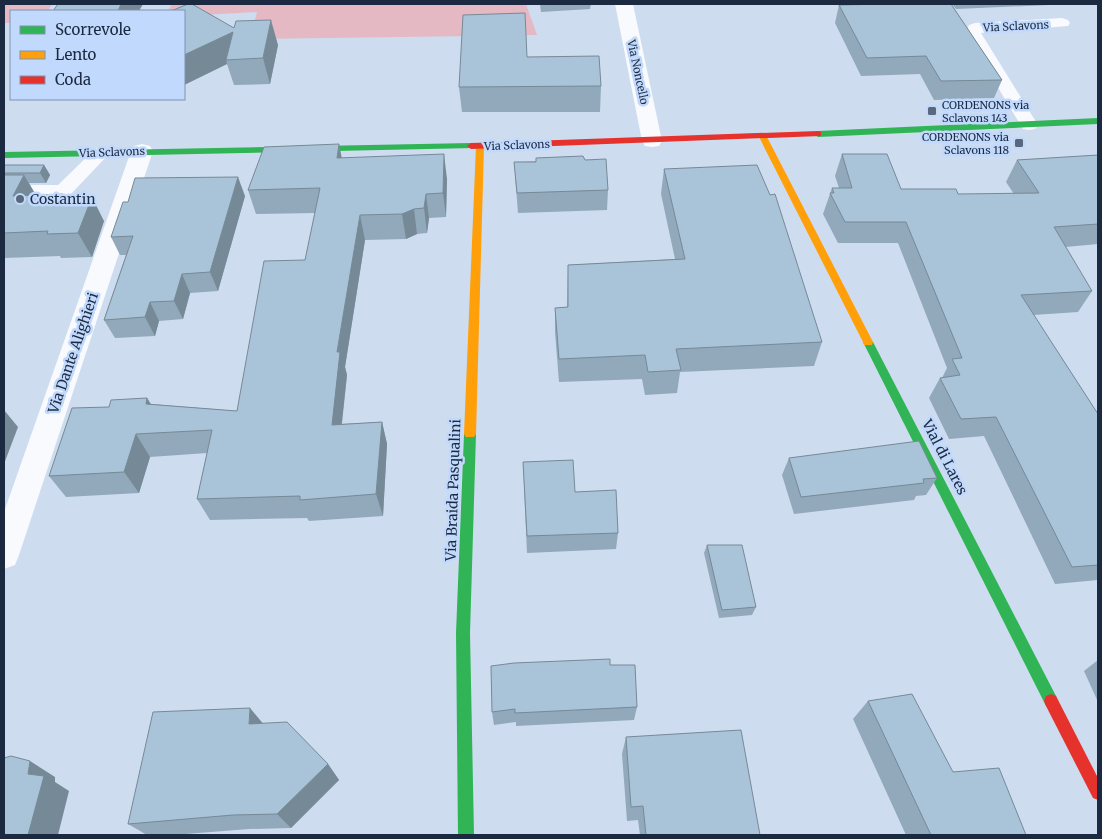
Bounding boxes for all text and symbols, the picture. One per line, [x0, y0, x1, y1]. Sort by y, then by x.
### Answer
legend [10, 10, 185, 100]
street label: Via Sclavons [982, 17, 1049, 35]
text: Scorrevole [55, 20, 131, 39]
street label: Via Noncello [624, 37, 652, 106]
text: Lento [55, 45, 97, 64]
text: Coda [55, 70, 91, 89]
place label: CORDENONS via Sclavons 143 [942, 98, 1029, 125]
marker: CORDENONS via Sclavons 143 [926, 105, 938, 117]
place label: CORDENONS via Sclavons 118 [922, 130, 1009, 157]
street label: Via Sclavons [483, 137, 550, 153]
marker: CORDENONS via Sclavons 118 [1013, 137, 1025, 149]
street label: Via Sclavons [78, 144, 145, 160]
place label: Costantin [30, 190, 96, 208]
marker: Costantin [14, 193, 26, 205]
street label: Via Dante Alighieri [44, 290, 102, 417]
street label: Vial di Lares [918, 415, 972, 498]
street label: Via Braida Pasqualini [441, 418, 464, 562]

